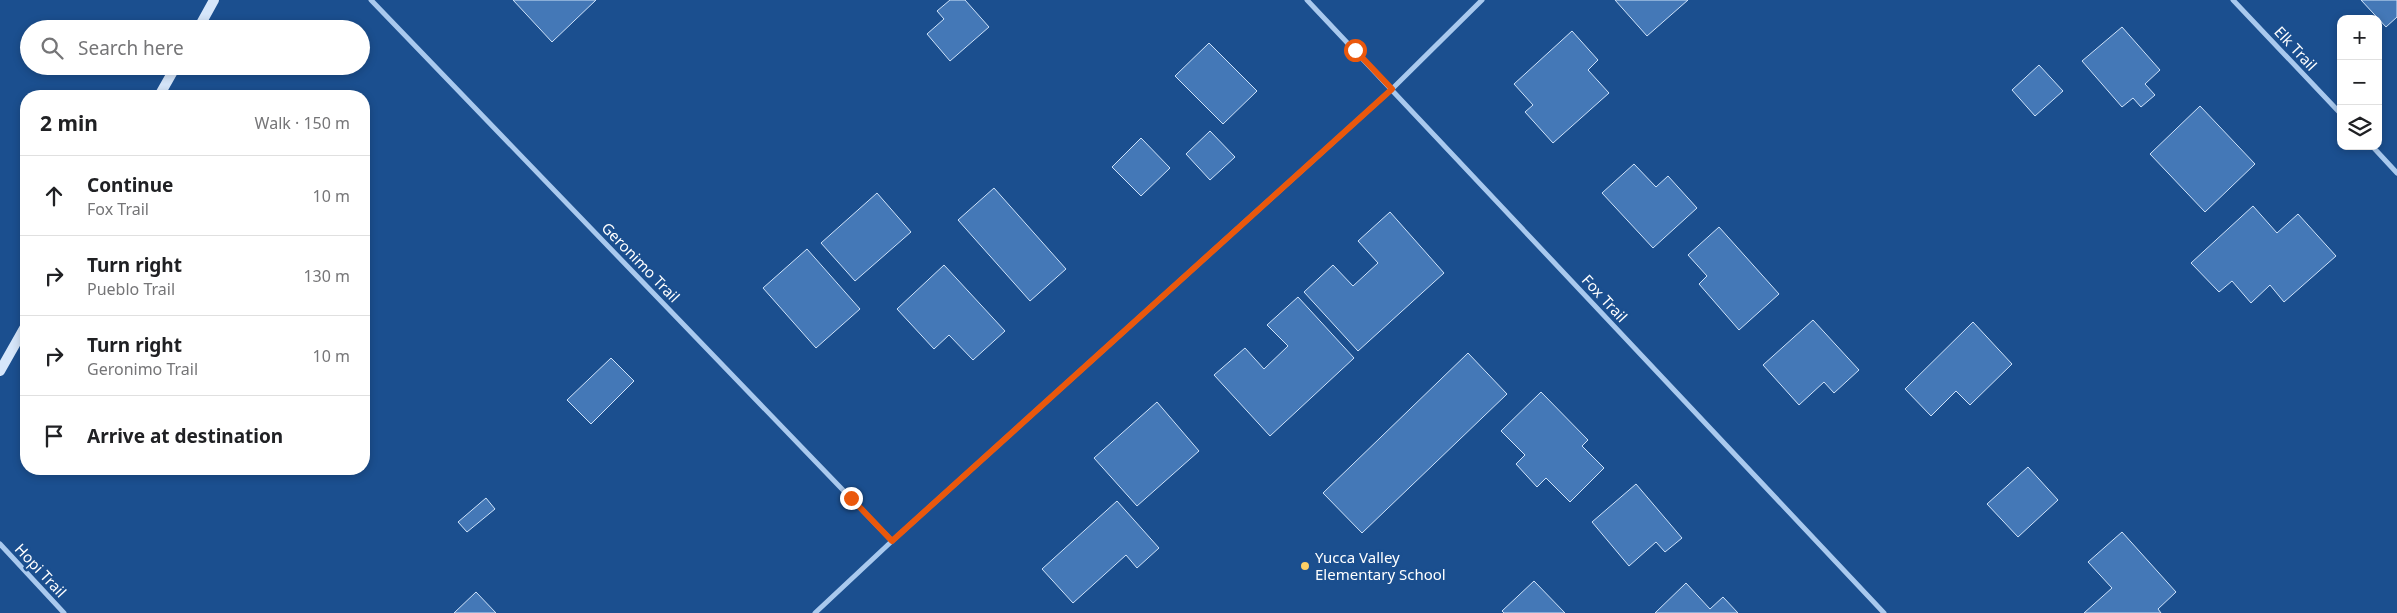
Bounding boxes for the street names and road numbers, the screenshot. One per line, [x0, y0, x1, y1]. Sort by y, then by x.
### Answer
street label: Elk Trail [2270, 22, 2322, 74]
street label: Geronimo Trail [598, 218, 684, 306]
street label: Fox Trail [1578, 270, 1632, 326]
street label: Hopi Trail [11, 539, 71, 601]

